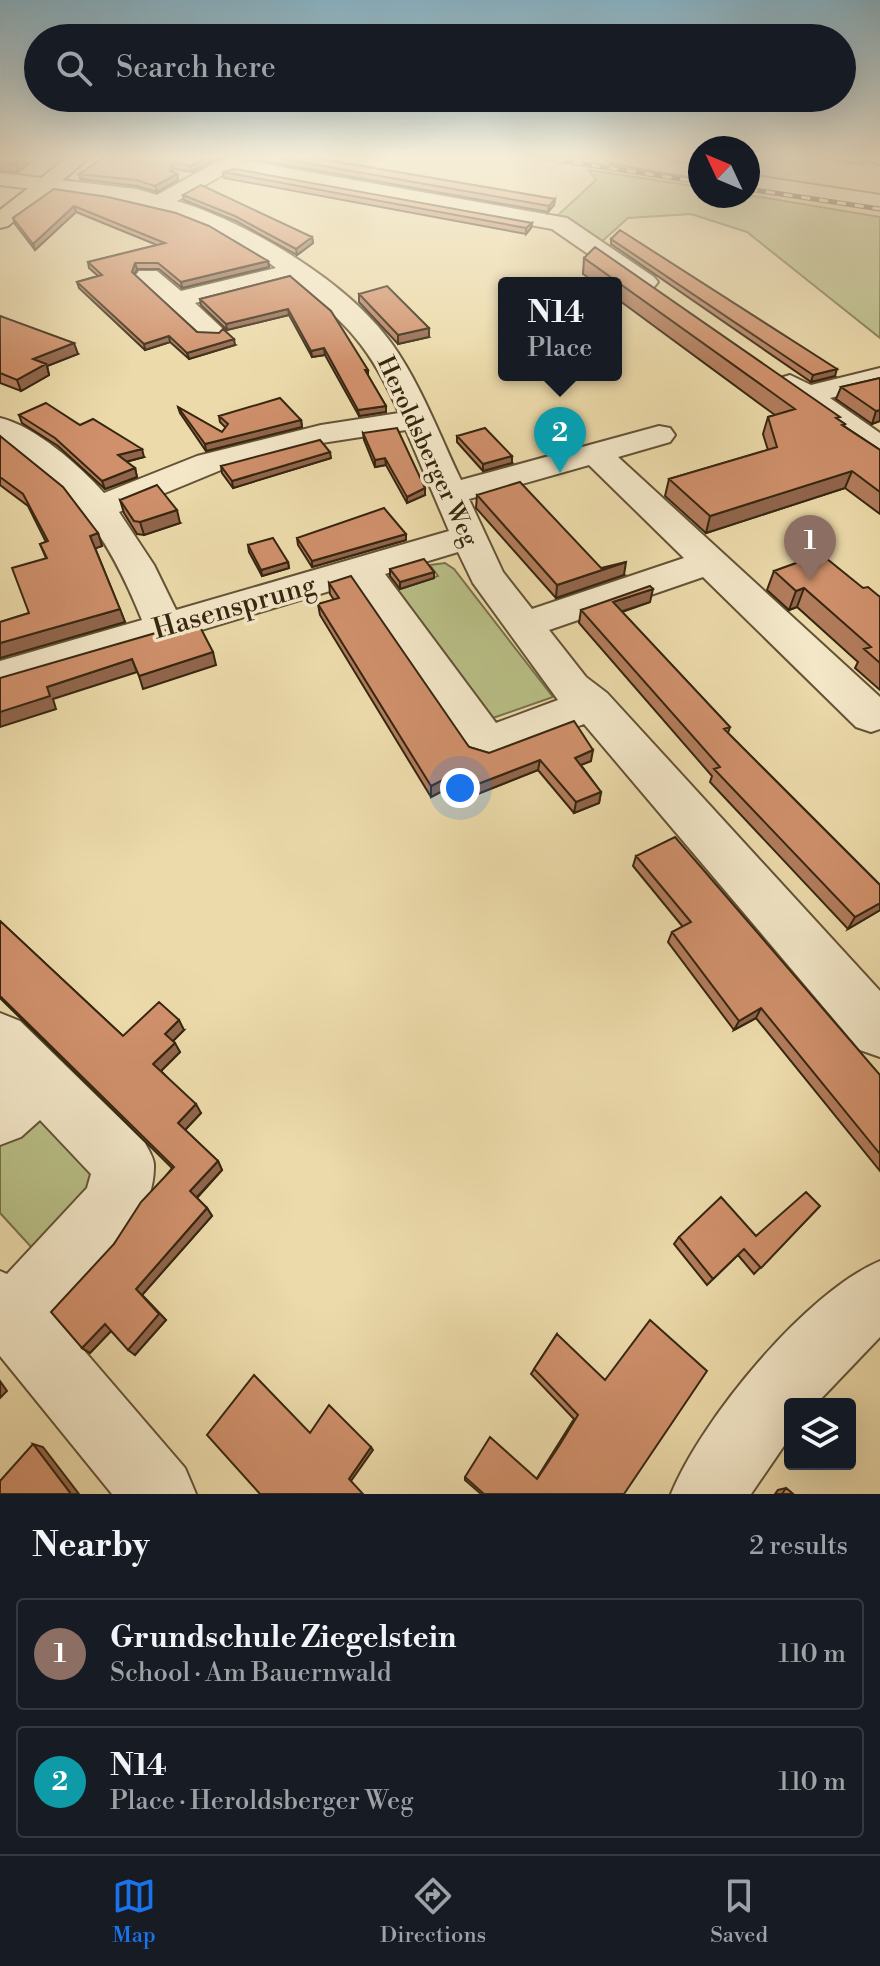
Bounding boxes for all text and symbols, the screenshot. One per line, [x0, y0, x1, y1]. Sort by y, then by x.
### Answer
search box [24, 24, 856, 112]
icon: search [52, 46, 96, 90]
text: Search here [116, 49, 276, 87]
north arrow [688, 136, 760, 208]
popup [498, 277, 622, 381]
text: N14 [528, 294, 584, 332]
text: Place [528, 332, 592, 364]
street label: Heroldsberger Weg [370, 352, 485, 552]
pin: 2 [534, 407, 586, 473]
pin: 1 [784, 515, 836, 581]
street label: Hasensprung [149, 567, 321, 647]
your location [440, 768, 480, 808]
map controls [784, 1398, 856, 1470]
button: layers [784, 1398, 856, 1470]
text: Nearby [32, 1525, 150, 1567]
text: 2 results [749, 1530, 848, 1562]
text: Grundschule Ziegelstein [110, 1619, 457, 1657]
text: 1 [54, 1638, 66, 1670]
text: 110 m [778, 1638, 846, 1670]
text: School · Am Bauernwald [110, 1657, 391, 1689]
text: N14 [110, 1747, 167, 1785]
text: 2 [52, 1766, 68, 1798]
text: 110 m [778, 1766, 846, 1798]
text: Place · Heroldsberger Weg [110, 1785, 414, 1817]
tab: Map [112, 1874, 156, 1949]
tab: Directions [380, 1874, 486, 1949]
tab: Saved [710, 1874, 768, 1949]

